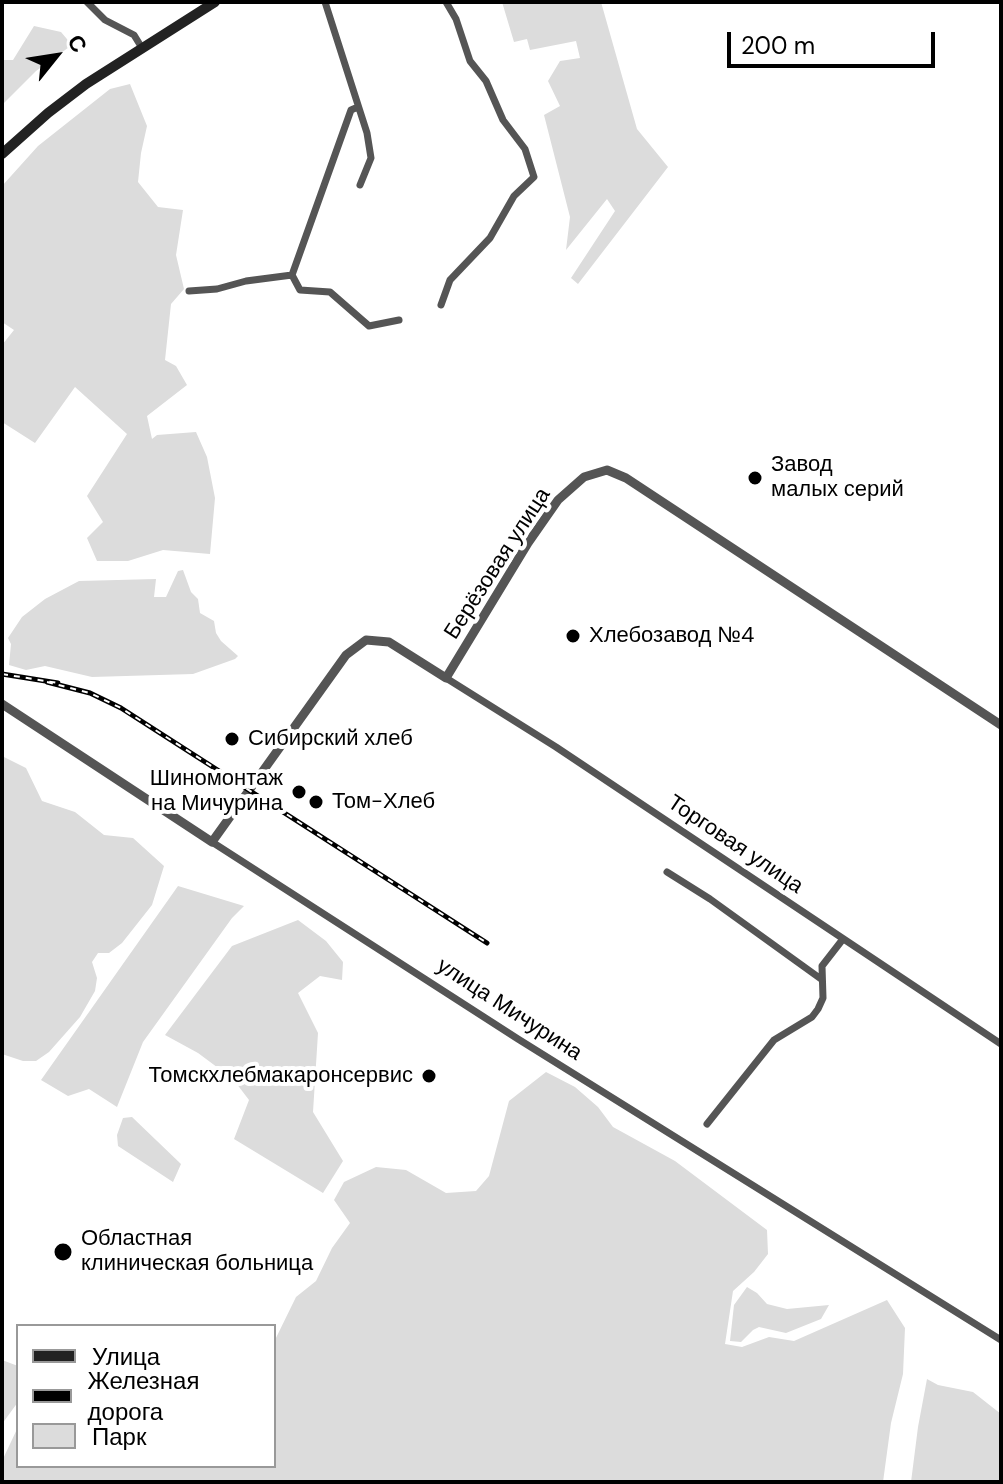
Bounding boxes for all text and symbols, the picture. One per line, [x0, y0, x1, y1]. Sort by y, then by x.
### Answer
north arrow [16, 16, 96, 96]
scale bar [731, 16, 939, 66]
text: С [61, 30, 94, 58]
text: 200 m [741, 30, 815, 61]
place label: Завод малых серий [771, 452, 904, 504]
marker: Завод малых серий [746, 469, 764, 487]
street label: Берёзовая улица [439, 483, 557, 645]
place label: Хлебозавод №4 [589, 623, 754, 649]
marker: Хлебозавод №4 [564, 627, 582, 645]
place label: Сибирский хлеб [248, 726, 413, 752]
marker: Сибирский хлеб [223, 730, 241, 748]
place label: Шиномонтаж на Мичурина [150, 766, 283, 818]
marker: Шиномонтаж на Мичурина [290, 783, 308, 801]
place label: Том-Хлеб [332, 789, 435, 815]
street label: Торговая улица [662, 790, 808, 900]
marker: Том-Хлеб [307, 793, 325, 811]
street label: улица Мичурина [431, 953, 587, 1067]
place label: Томскхлебмакаронсервис [149, 1063, 413, 1089]
marker: Томскхлебмакаронсервис [420, 1067, 438, 1085]
place label: Областная клиническая больница [81, 1226, 313, 1278]
marker: Областная клиническая больница [52, 1241, 74, 1263]
legend [16, 1324, 276, 1468]
text: Улица [92, 1341, 160, 1372]
text: Железная дорога [88, 1365, 199, 1427]
text: Парк [92, 1421, 146, 1452]

